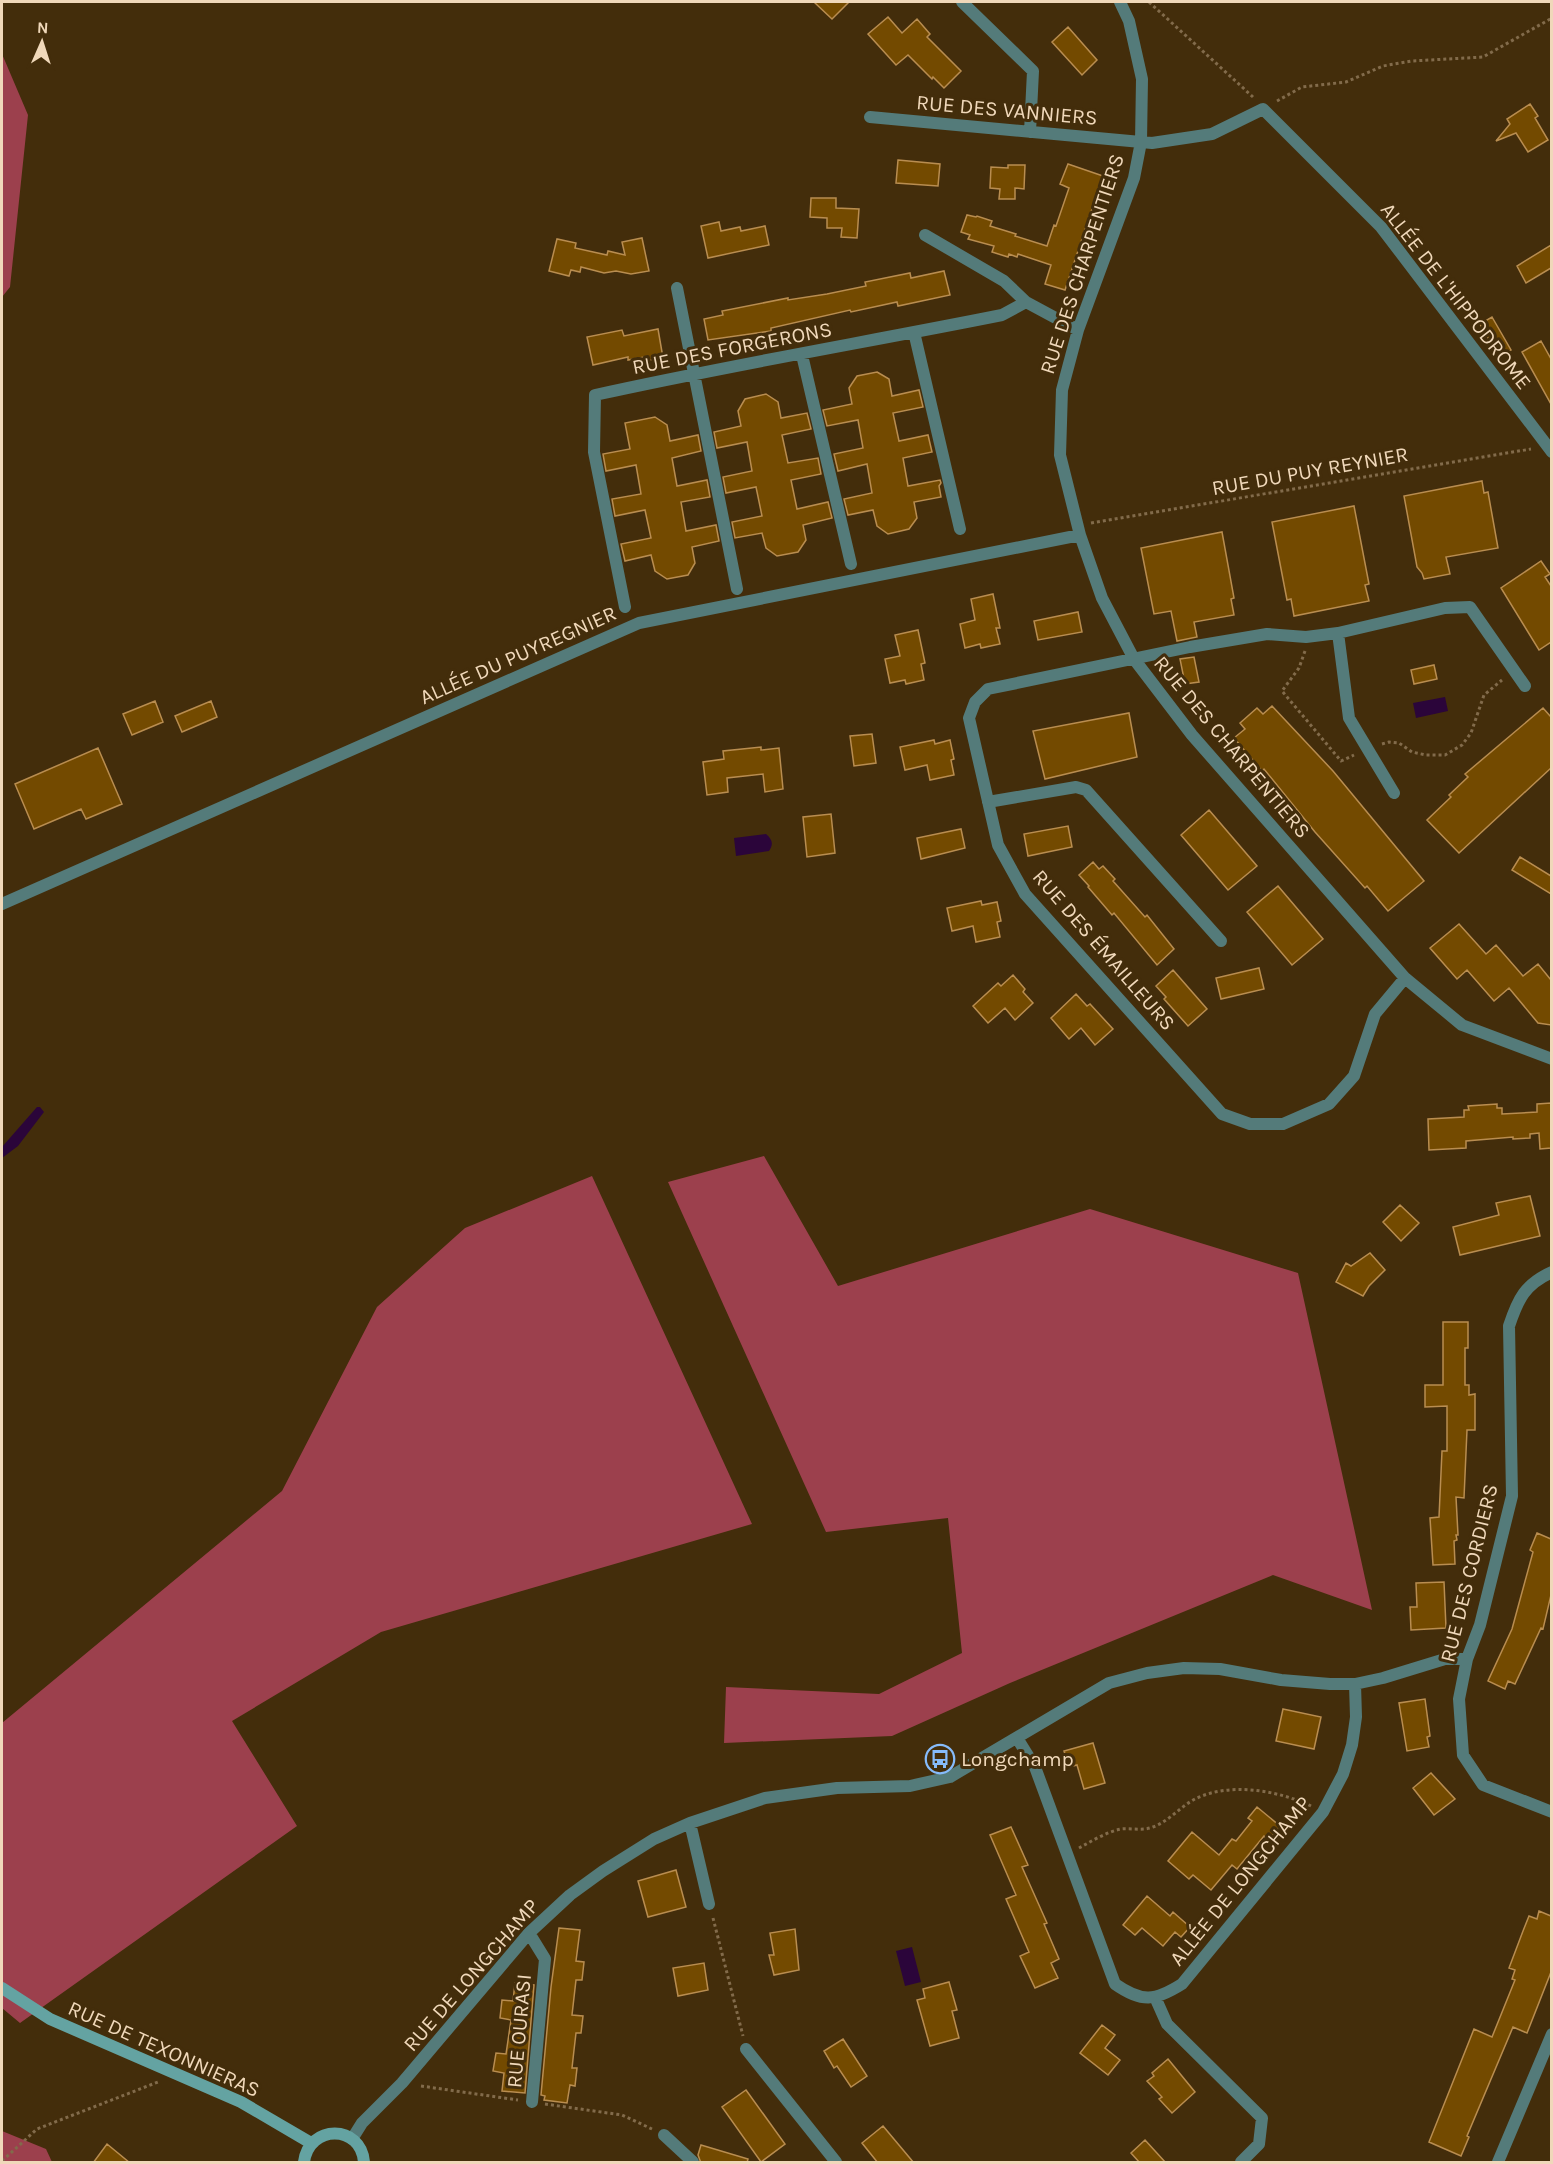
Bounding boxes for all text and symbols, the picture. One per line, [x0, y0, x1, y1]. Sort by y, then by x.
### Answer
north arrow [12, 12, 72, 72]
text: N [37, 18, 49, 37]
street label: RUE DES VANNIERS [915, 90, 1099, 130]
street label: RUE DES CHARPENTIERS [1035, 151, 1129, 377]
street label: ALLÉE DE L'HIPPODROME [1376, 198, 1536, 394]
street label: RUE DES FORGERONS [630, 317, 834, 379]
street label: RUE DU PUY REYNIER [1210, 442, 1410, 500]
street label: ALLÉE DU PUYREGNIER [416, 601, 620, 709]
street label: RUE DES CHARPENTIERS [1149, 651, 1315, 843]
street label: RUE DES ÉMAILLEURS [1028, 865, 1180, 1035]
street label: RUE DES CORDIERS [1435, 1481, 1503, 1665]
bus stop icon: Longchamp [924, 1743, 956, 1775]
place label: Longchamp [961, 1747, 1074, 1771]
street label: ALLÉE DE LONGCHAMP [1164, 1792, 1316, 1970]
street label: RUE DE LONGCHAMP [398, 1894, 544, 2056]
street label: RUE OURASI [502, 1973, 536, 2089]
street label: RUE DE TEXONNIERAS [65, 1996, 263, 2102]

